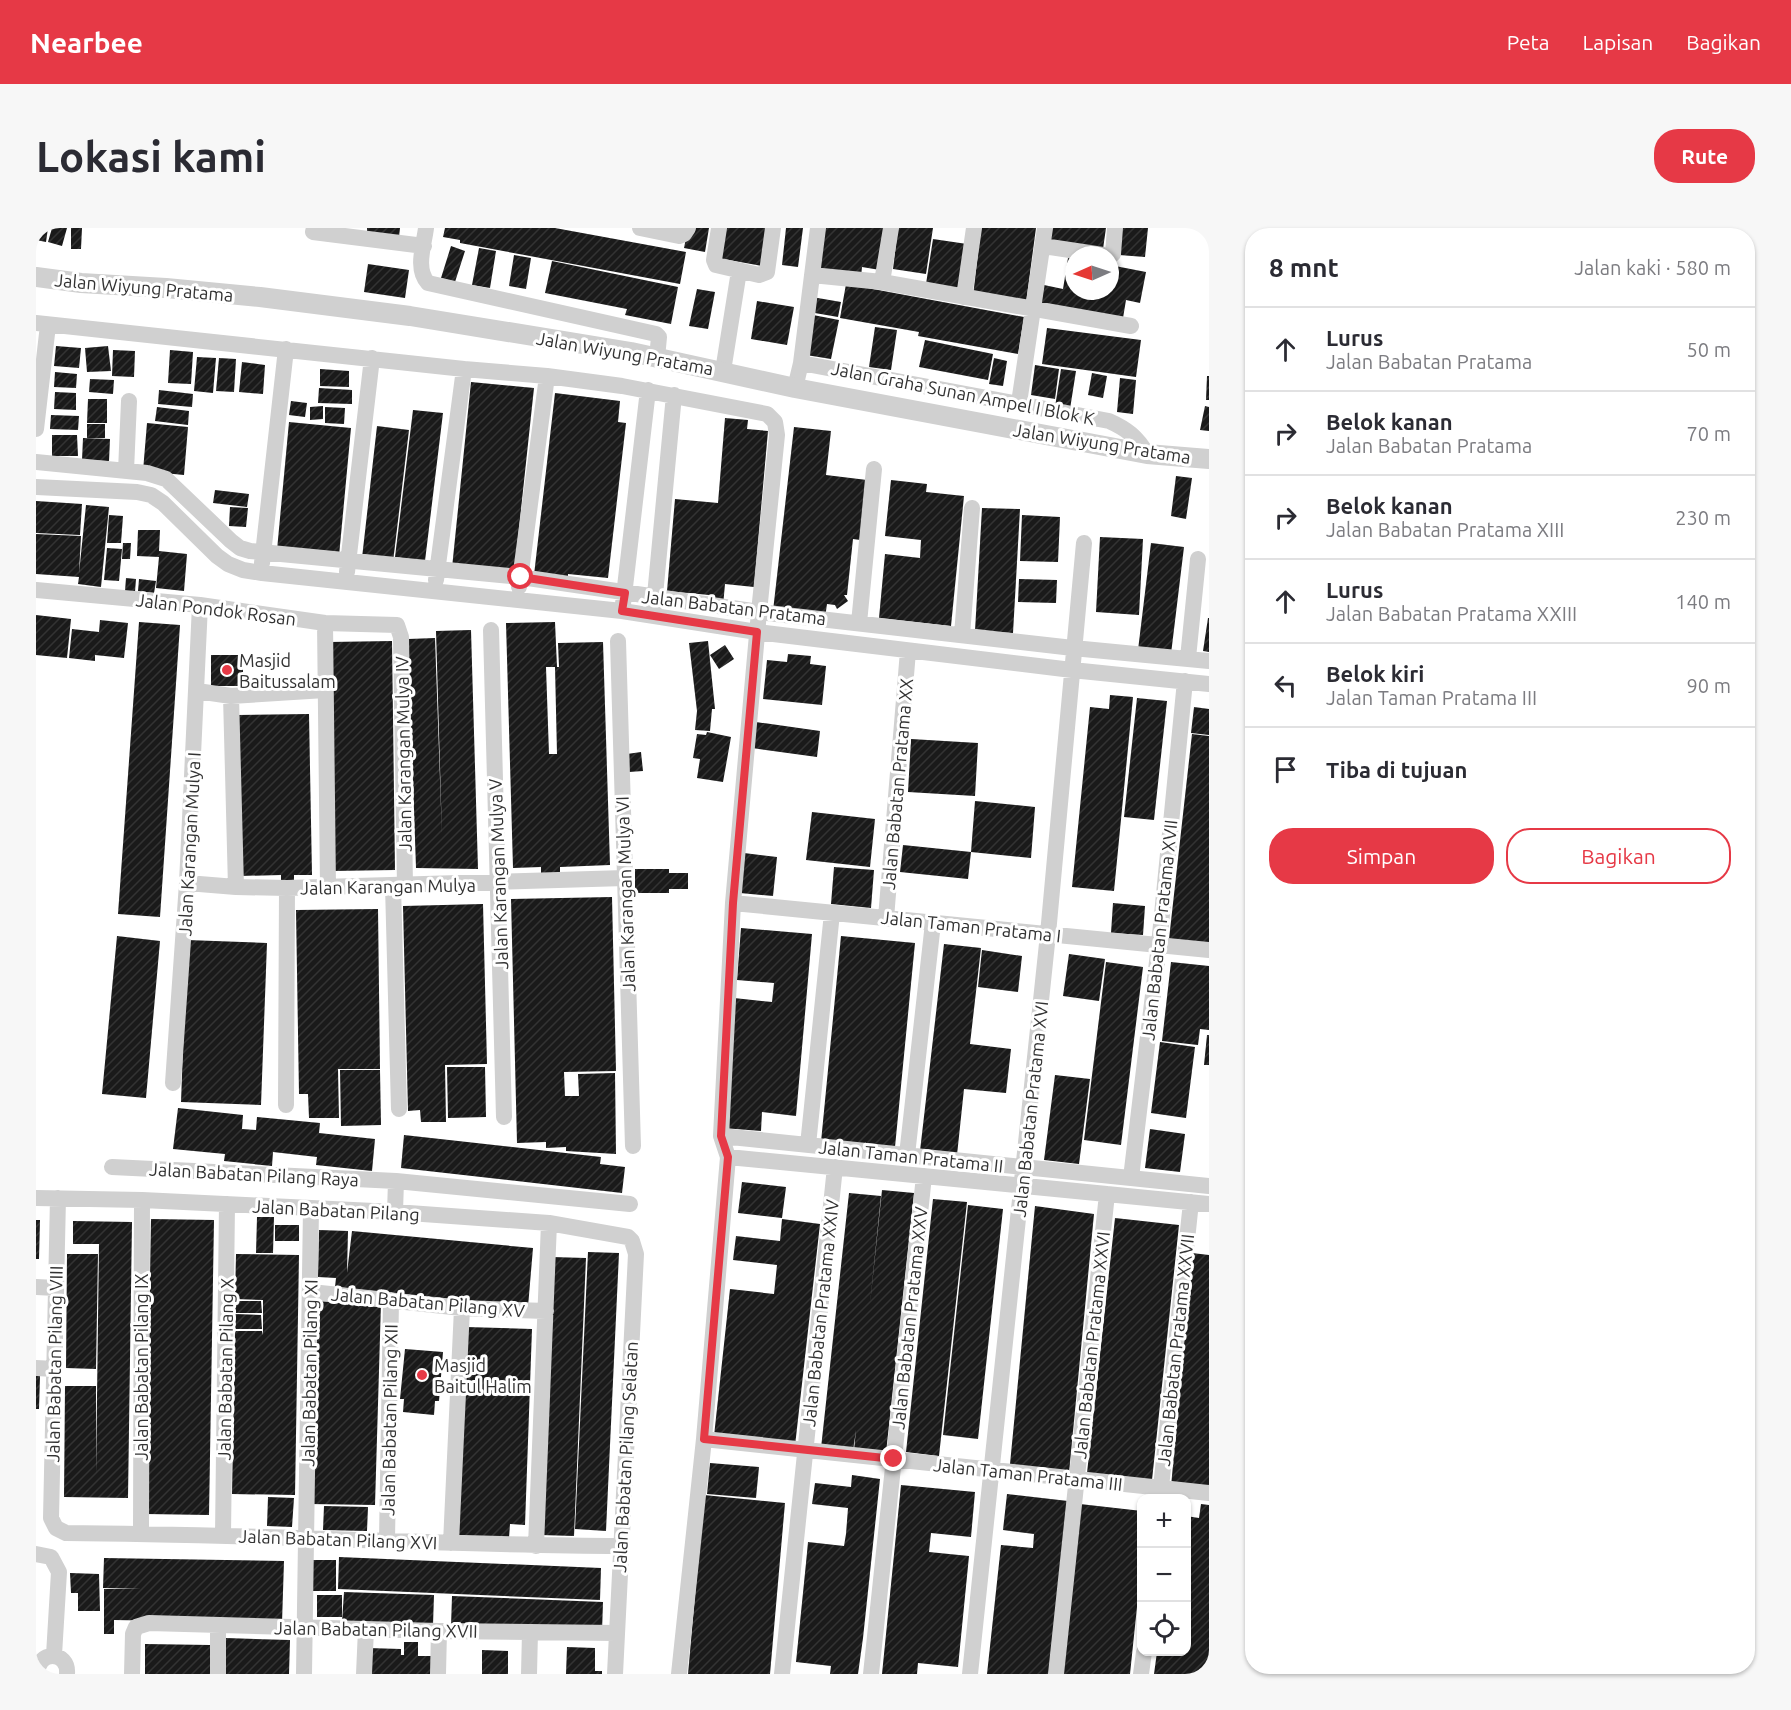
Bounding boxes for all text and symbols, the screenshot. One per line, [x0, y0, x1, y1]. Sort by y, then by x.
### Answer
text: Nearbee [30, 27, 143, 58]
text: Peta [1507, 30, 1550, 54]
text: Lapisan [1583, 30, 1653, 54]
text: Bagikan [1686, 30, 1761, 54]
button: Rute [1654, 129, 1755, 183]
text: Lokasi kami [36, 133, 266, 180]
north arrow [1065, 246, 1119, 300]
text: 8 mnt [1269, 253, 1339, 282]
text: Jalan kaki · 580 m [1574, 256, 1731, 279]
street label: Jalan Wiyung Pratama [54, 269, 234, 305]
text: Lurus [1326, 325, 1383, 350]
street label: Jalan Wiyung Pratama [535, 328, 715, 378]
icon: ahead [1269, 333, 1302, 366]
text: 50 m [1687, 338, 1731, 361]
text: Jalan Babatan Pratama [1326, 350, 1532, 373]
street label: Jalan Graha Sunan Ampel I Blok K [830, 358, 1096, 428]
text: Belok kanan [1326, 409, 1453, 434]
icon: right [1269, 417, 1302, 450]
street label: Jalan Wiyung Pratama [1012, 419, 1192, 467]
text: 70 m [1687, 422, 1731, 445]
text: Jalan Babatan Pratama [1326, 434, 1532, 457]
text: Belok kanan [1326, 493, 1453, 518]
icon: right [1269, 501, 1302, 534]
text: 230 m [1675, 506, 1731, 529]
text: Jalan Babatan Pratama XIII [1326, 518, 1564, 541]
route start [507, 563, 533, 589]
text: Lurus [1326, 577, 1383, 602]
icon: ahead [1269, 585, 1302, 618]
street label: Jalan Babatan Pratama [641, 586, 827, 628]
street label: Jalan Pondok Rosan [135, 589, 297, 629]
text: 140 m [1675, 590, 1731, 613]
text: Jalan Babatan Pratama XXIII [1326, 602, 1577, 625]
place label: Masjid Baitussalam [239, 650, 336, 691]
street label: Jalan Karangan Mulya IV [391, 655, 415, 852]
text: Belok kiri [1326, 661, 1424, 686]
marker: Masjid Baitussalam [220, 663, 234, 677]
icon: left [1269, 669, 1302, 702]
text: 90 m [1687, 674, 1731, 697]
street label: Jalan Babatan Pratama XX [878, 677, 916, 891]
text: Jalan Taman Pratama III [1326, 686, 1537, 709]
street label: Jalan Karangan Mulya I [174, 751, 204, 937]
icon: arrive [1269, 753, 1302, 786]
text: Tiba di tujuan [1326, 757, 1467, 782]
street label: Jalan Karangan Mulya V [485, 778, 511, 970]
street label: Jalan Karangan Mulya VI [612, 796, 638, 992]
street label: Jalan Babatan Pratama XVII [1137, 819, 1181, 1041]
button: Simpan [1269, 828, 1494, 884]
button: Bagikan [1506, 828, 1731, 884]
street label: Jalan Karangan Mulya [300, 874, 476, 898]
street label: Jalan Taman Pratama I [880, 907, 1062, 945]
street label: Jalan Babatan Pratama XVI [1009, 1000, 1051, 1218]
street label: Jalan Taman Pratama II [818, 1136, 1004, 1176]
street label: Jalan Babatan Pilang Raya [149, 1159, 359, 1189]
street label: Jalan Babatan Pilang [252, 1196, 420, 1224]
street label: Jalan Babatan Pratama XXIV [798, 1198, 842, 1428]
street label: Jalan Babatan Pratama XXV [887, 1205, 931, 1430]
street label: Jalan Babatan Pratama XXVI [1069, 1230, 1113, 1460]
street label: Jalan Babatan Pratama XXVII [1153, 1233, 1197, 1467]
street label: Jalan Babatan Pilang VIII [42, 1265, 66, 1463]
street label: Jalan Babatan Pilang IX [131, 1273, 151, 1461]
street label: Jalan Babatan Pilang X [213, 1278, 237, 1460]
street label: Jalan Babatan Pilang XI [297, 1279, 321, 1467]
street label: Jalan Babatan Pilang XV [330, 1284, 526, 1320]
street label: Jalan Babatan Pilang XII [377, 1324, 401, 1516]
street label: Jalan Babatan Pilang Selatan [609, 1341, 641, 1573]
place label: Masjid Baitul Halim [434, 1355, 532, 1396]
marker: Masjid Baitul Halim [415, 1368, 429, 1382]
route end [880, 1445, 906, 1471]
street label: Jalan Taman Pratama III [932, 1454, 1124, 1494]
map controls [1137, 1494, 1191, 1656]
button: + [1137, 1494, 1191, 1548]
street label: Jalan Babatan Pilang XVI [238, 1526, 438, 1552]
button: − [1137, 1548, 1191, 1602]
button: locate [1137, 1602, 1191, 1656]
street label: Jalan Babatan Pilang XVII [274, 1617, 478, 1641]

